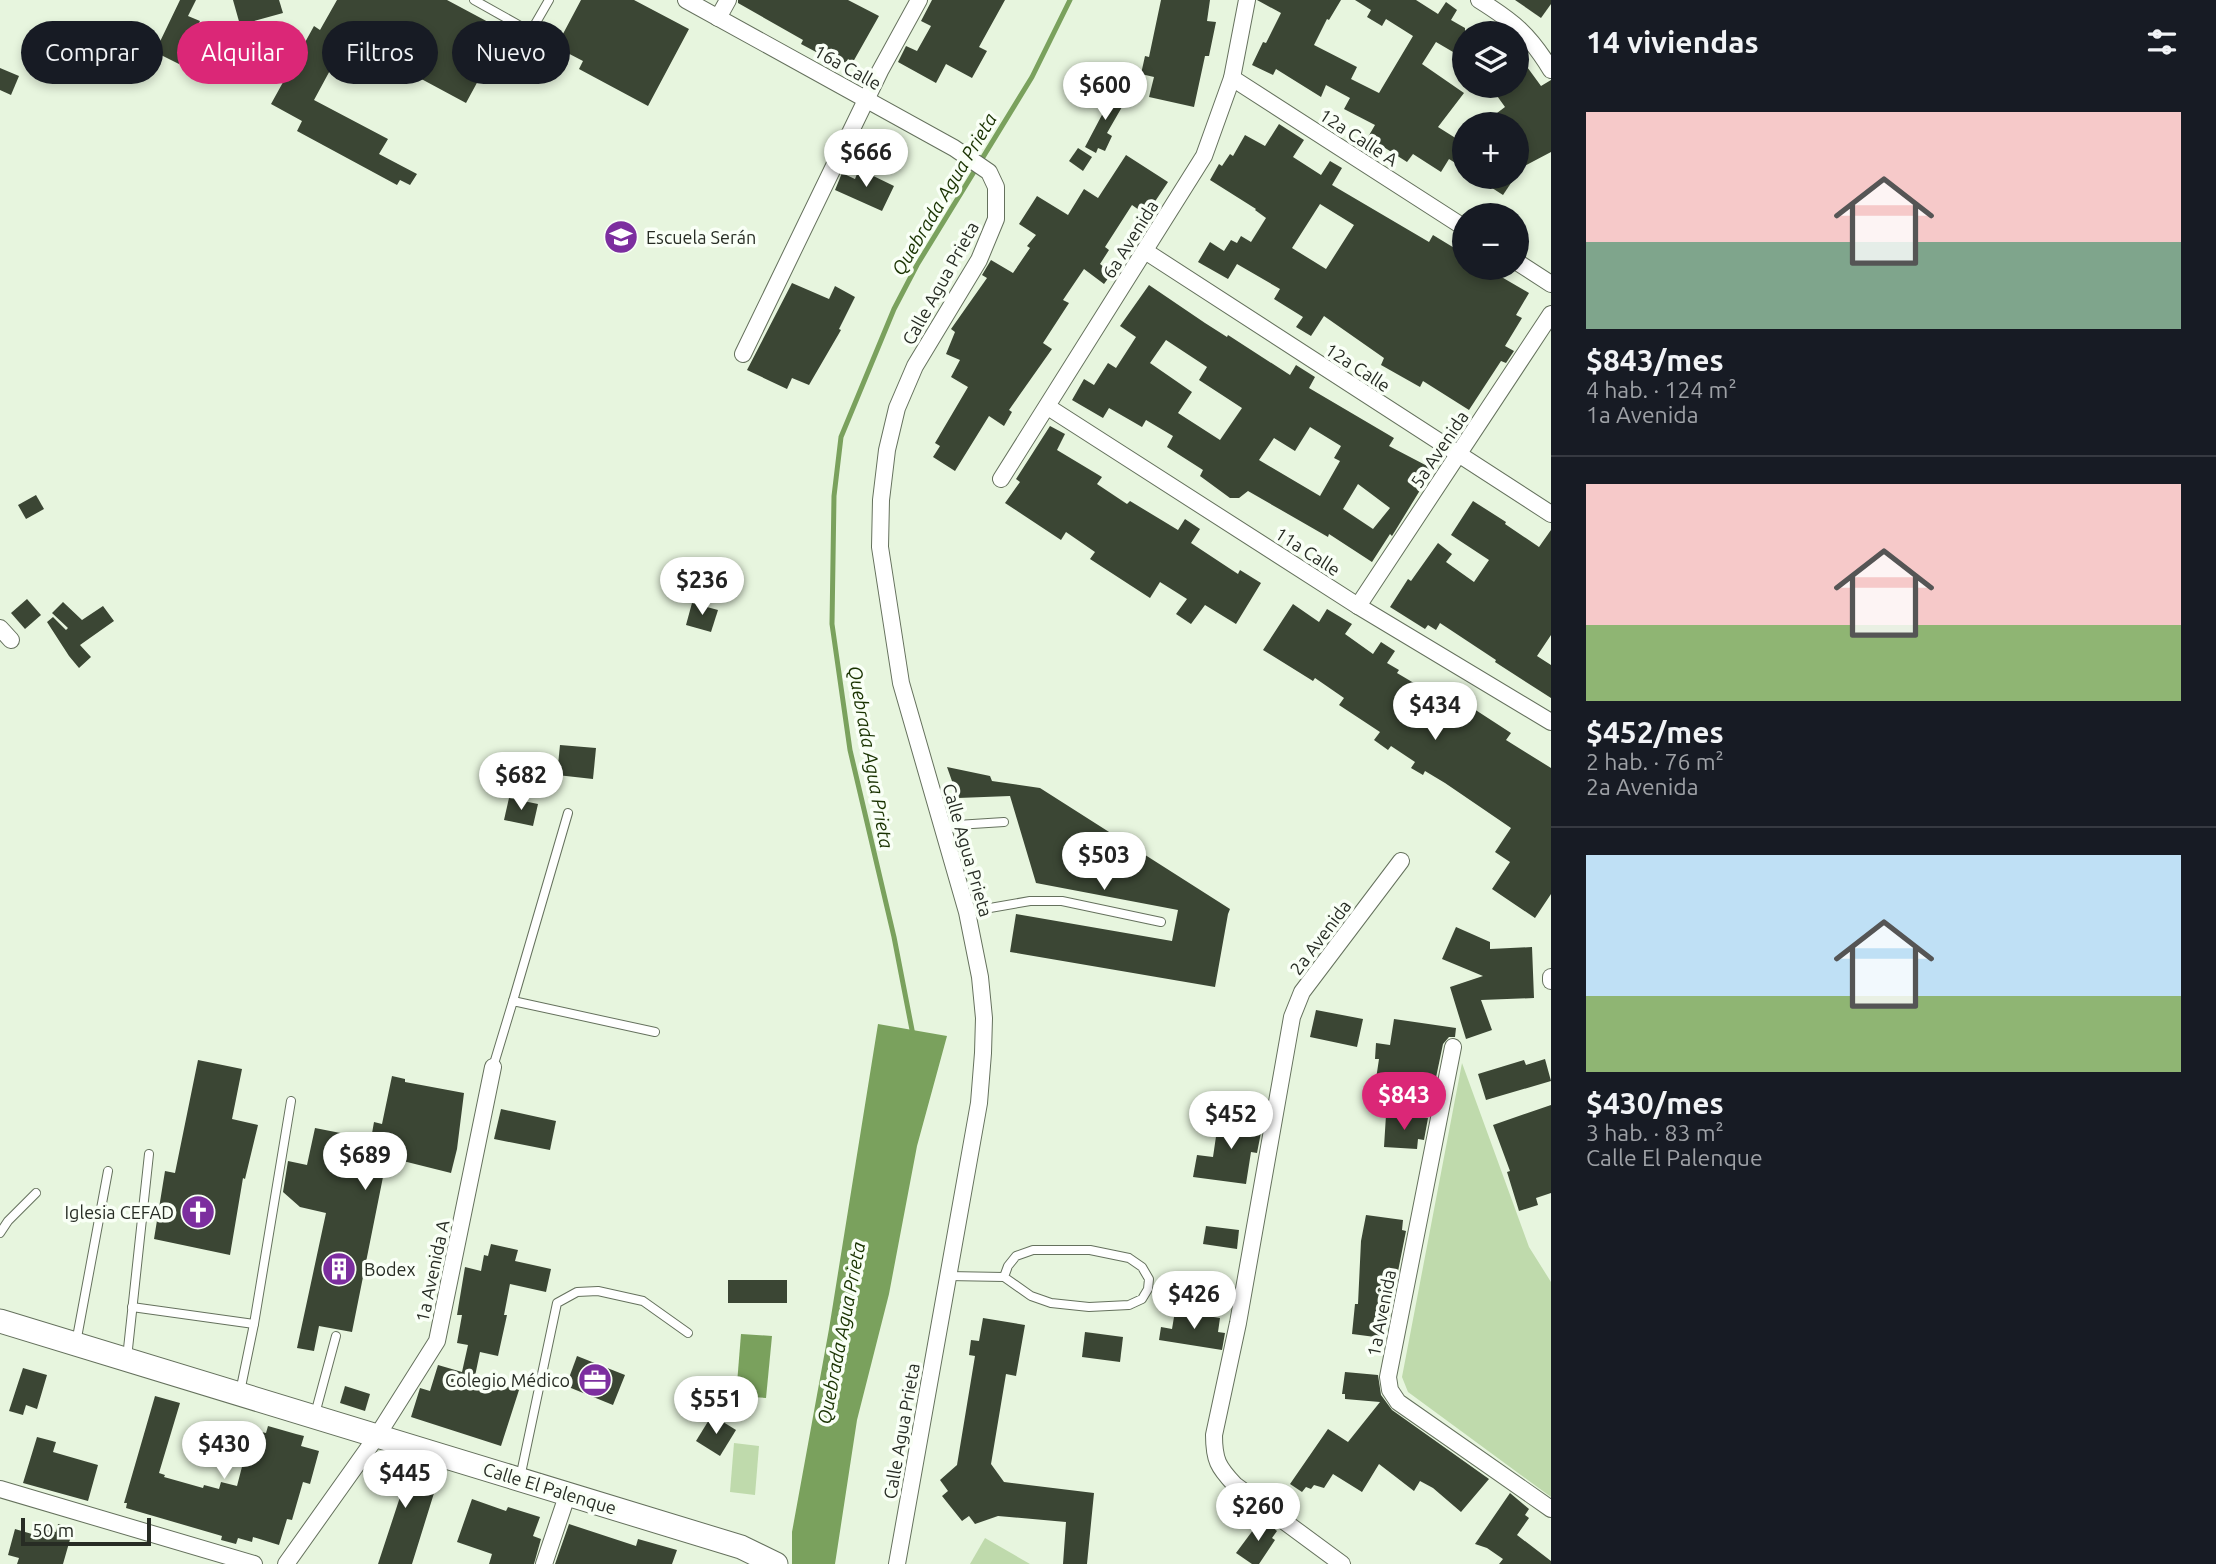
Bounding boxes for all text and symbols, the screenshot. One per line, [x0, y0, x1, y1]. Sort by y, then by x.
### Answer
chip: Comprar [21, 21, 163, 84]
chip: Alquilar [177, 21, 308, 84]
chip: Filtros [322, 21, 438, 84]
chip: Nuevo [452, 21, 570, 84]
map controls [1452, 21, 1529, 280]
button: layers [1452, 21, 1529, 98]
icon: filters [2143, 23, 2181, 61]
text: 14 viviendas [1586, 25, 1759, 59]
street label: 16a Calle [811, 40, 885, 94]
pin: $600 [1064, 62, 1146, 122]
text: $600 [1079, 72, 1131, 97]
street label: 12a Calle A [1316, 104, 1402, 170]
water label: Quebrada Agua Prieta [887, 109, 1001, 279]
button: + [1452, 112, 1529, 189]
pin: $666 [825, 130, 907, 189]
text: $666 [840, 139, 892, 164]
icon: home [1821, 158, 1947, 284]
street label: 6a Avenida [1098, 196, 1162, 282]
button: − [1452, 203, 1529, 280]
school or university icon: Escuela Serán [602, 218, 640, 256]
street label: Calle Agua Prieta [898, 218, 982, 348]
place label: Escuela Serán [646, 227, 756, 247]
street label: 12a Calle [1322, 339, 1394, 395]
text: $843/mes [1586, 343, 1724, 377]
text: 4 hab. · 124 m² [1586, 377, 1737, 402]
text: 1a Avenida [1586, 402, 1699, 427]
street label: 5a Avenida [1406, 407, 1472, 491]
street label: 11a Calle [1272, 523, 1344, 579]
icon: home [1821, 530, 1947, 656]
pin: $236 [661, 558, 743, 617]
text: $236 [676, 567, 728, 592]
water label: Quebrada Agua Prieta [844, 664, 898, 850]
pin: $434 [1394, 682, 1476, 742]
text: $434 [1409, 692, 1461, 717]
text: $452/mes [1586, 715, 1724, 749]
text: 2 hab. · 76 m² [1586, 749, 1724, 774]
pin: $682 [480, 752, 562, 812]
text: $682 [495, 762, 547, 787]
text: 2a Avenida [1586, 774, 1699, 799]
street label: Calle Agua Prieta [939, 781, 997, 919]
pin: $503 [1063, 832, 1145, 892]
text: $503 [1078, 842, 1130, 867]
street label: 2a Avenida [1285, 896, 1355, 978]
icon: home [1821, 901, 1947, 1027]
pin: $843 [1363, 1072, 1445, 1132]
text: $843 [1378, 1082, 1430, 1107]
text: $430/mes [1586, 1086, 1724, 1120]
pin: $452 [1190, 1092, 1272, 1151]
text: $452 [1205, 1101, 1257, 1126]
text: 3 hab. · 83 m² [1586, 1120, 1724, 1145]
pin: $689 [324, 1132, 406, 1192]
text: $689 [339, 1142, 391, 1167]
text: Calle El Palenque [1586, 1145, 1763, 1170]
church icon: Iglesia CEFAD [179, 1193, 217, 1231]
place label: Iglesia CEFAD [64, 1202, 174, 1222]
street label: 1a Avenida A [411, 1218, 453, 1324]
water label: Quebrada Agua Prieta [813, 1240, 869, 1426]
building icon: Bodex [320, 1250, 358, 1288]
place label: Bodex [364, 1259, 416, 1279]
street label: 1a Avenida [1363, 1268, 1399, 1358]
pin: $426 [1153, 1272, 1235, 1331]
text: $426 [1168, 1281, 1220, 1306]
office icon: Colegio Médico [576, 1361, 614, 1399]
street label: Calle Agua Prieta [879, 1361, 923, 1501]
place label: Colegio Médico [445, 1370, 570, 1390]
pin: $551 [675, 1376, 757, 1436]
text: $551 [690, 1386, 742, 1411]
pin: $430 [183, 1422, 265, 1481]
text: $430 [198, 1431, 250, 1456]
pin: $445 [364, 1450, 446, 1510]
street label: Calle El Palenque [481, 1458, 619, 1518]
text: $445 [379, 1460, 431, 1485]
pin: $260 [1217, 1484, 1299, 1543]
text: $260 [1232, 1493, 1284, 1518]
scale bar [21, 1515, 150, 1547]
text: 50 m [32, 1519, 74, 1541]

